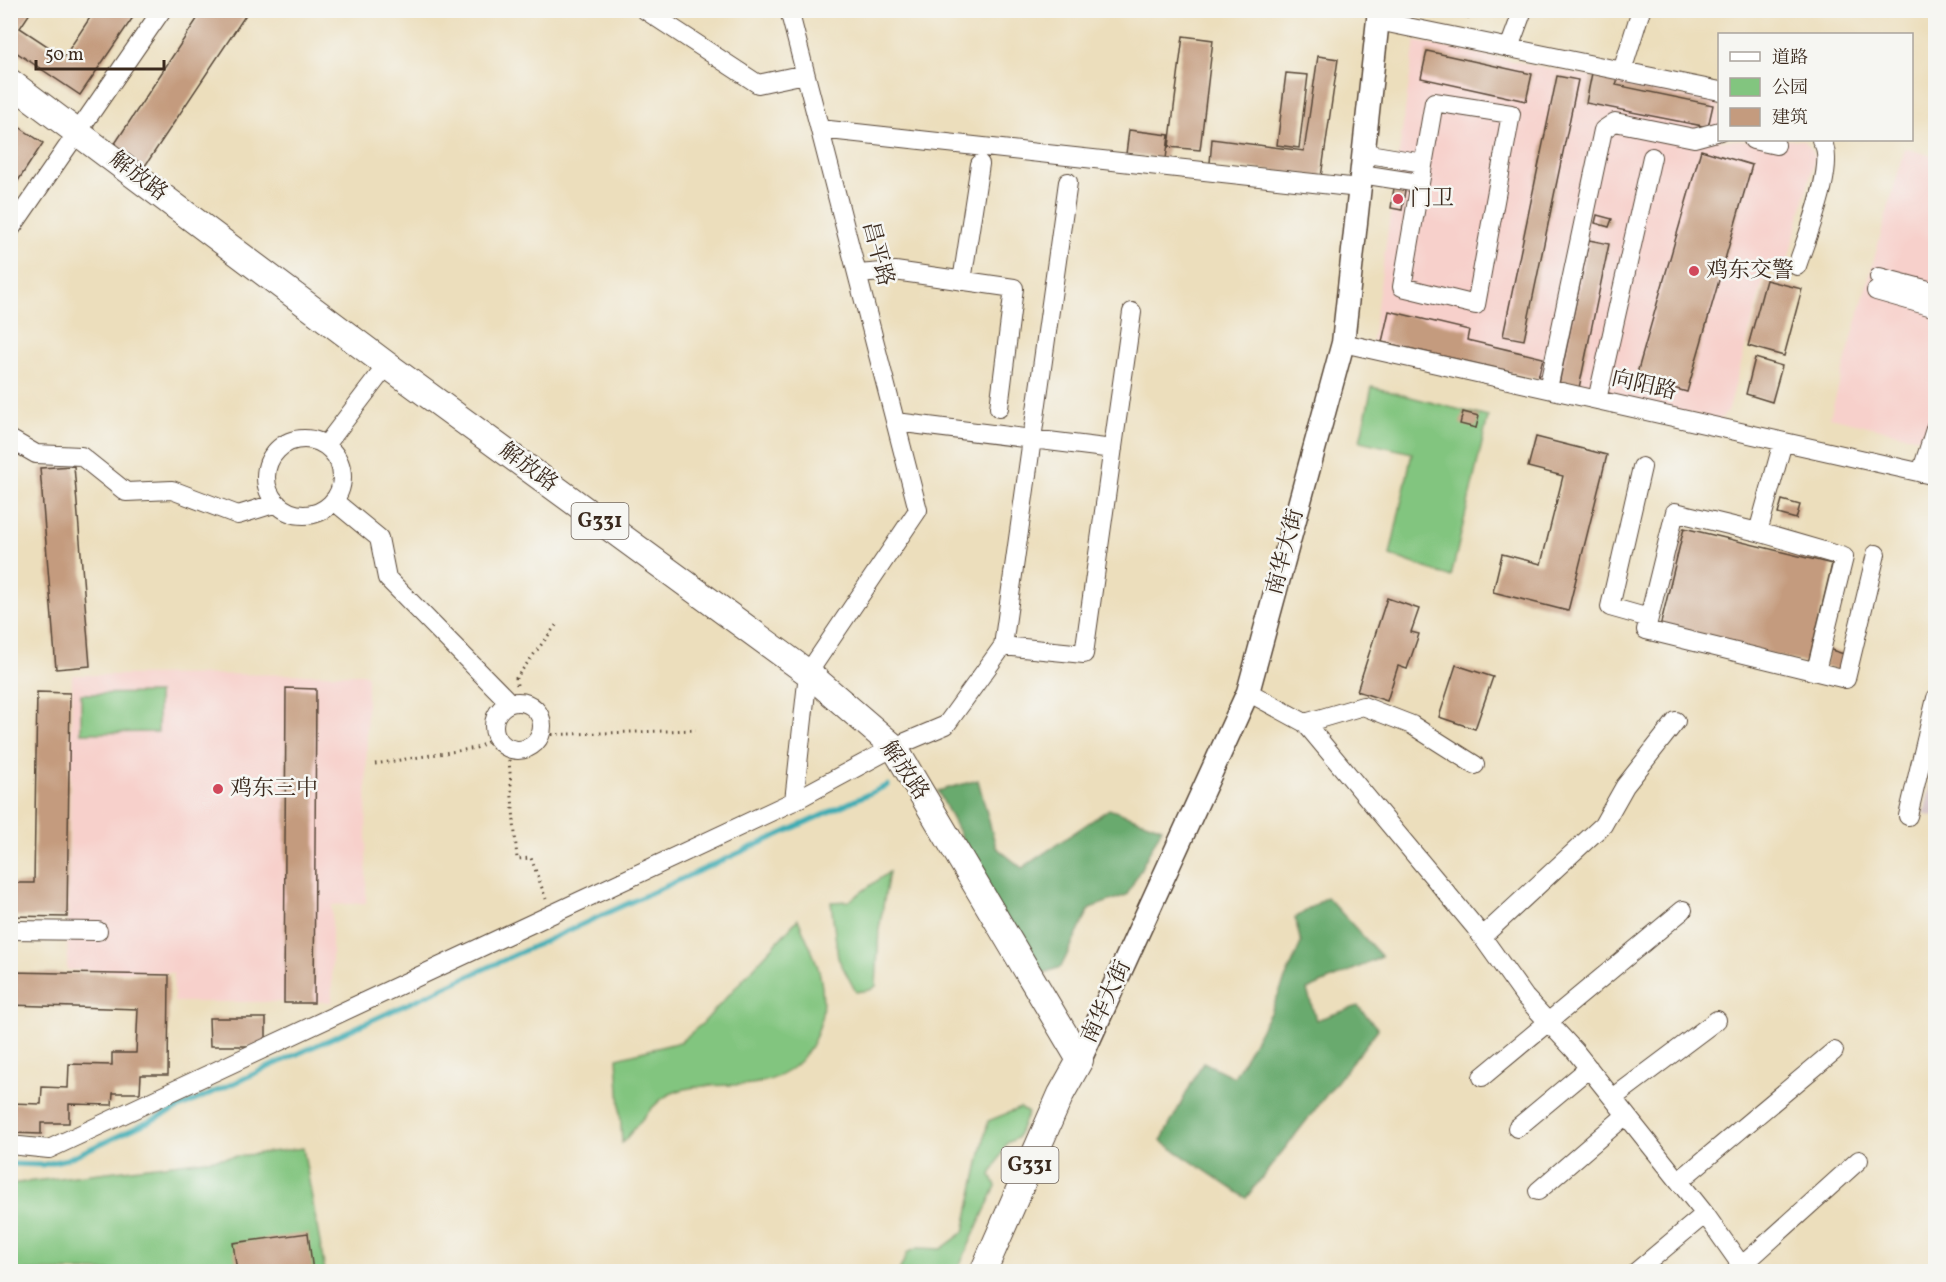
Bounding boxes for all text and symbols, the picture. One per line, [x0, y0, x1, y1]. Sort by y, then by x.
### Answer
scale bar [36, 33, 164, 71]
legend [1718, 33, 1913, 141]
text: 50 m [45, 43, 84, 68]
text: 道路 [1772, 46, 1808, 71]
text: 公园 [1772, 76, 1808, 101]
text: 建筑 [1772, 106, 1808, 131]
street label: 解放路 [102, 145, 174, 209]
place label: 门卫 [1410, 184, 1454, 215]
marker: 门卫 [1391, 192, 1405, 206]
street label: 昌平路 [853, 218, 901, 290]
place label: 鸡东交警 [1706, 256, 1794, 287]
marker: 鸡东交警 [1687, 264, 1701, 278]
street label: 向阳路 [1608, 363, 1680, 409]
street label: 解放路 [492, 436, 564, 500]
road number: G331 [572, 503, 628, 539]
street label: 南华大街 [1260, 505, 1312, 599]
street label: 解放路 [872, 735, 936, 807]
place label: 鸡东三中 [230, 774, 318, 805]
marker: 鸡东三中 [211, 782, 225, 796]
street label: 南华大街 [1074, 956, 1140, 1048]
road number: G331 [1002, 1147, 1058, 1183]

